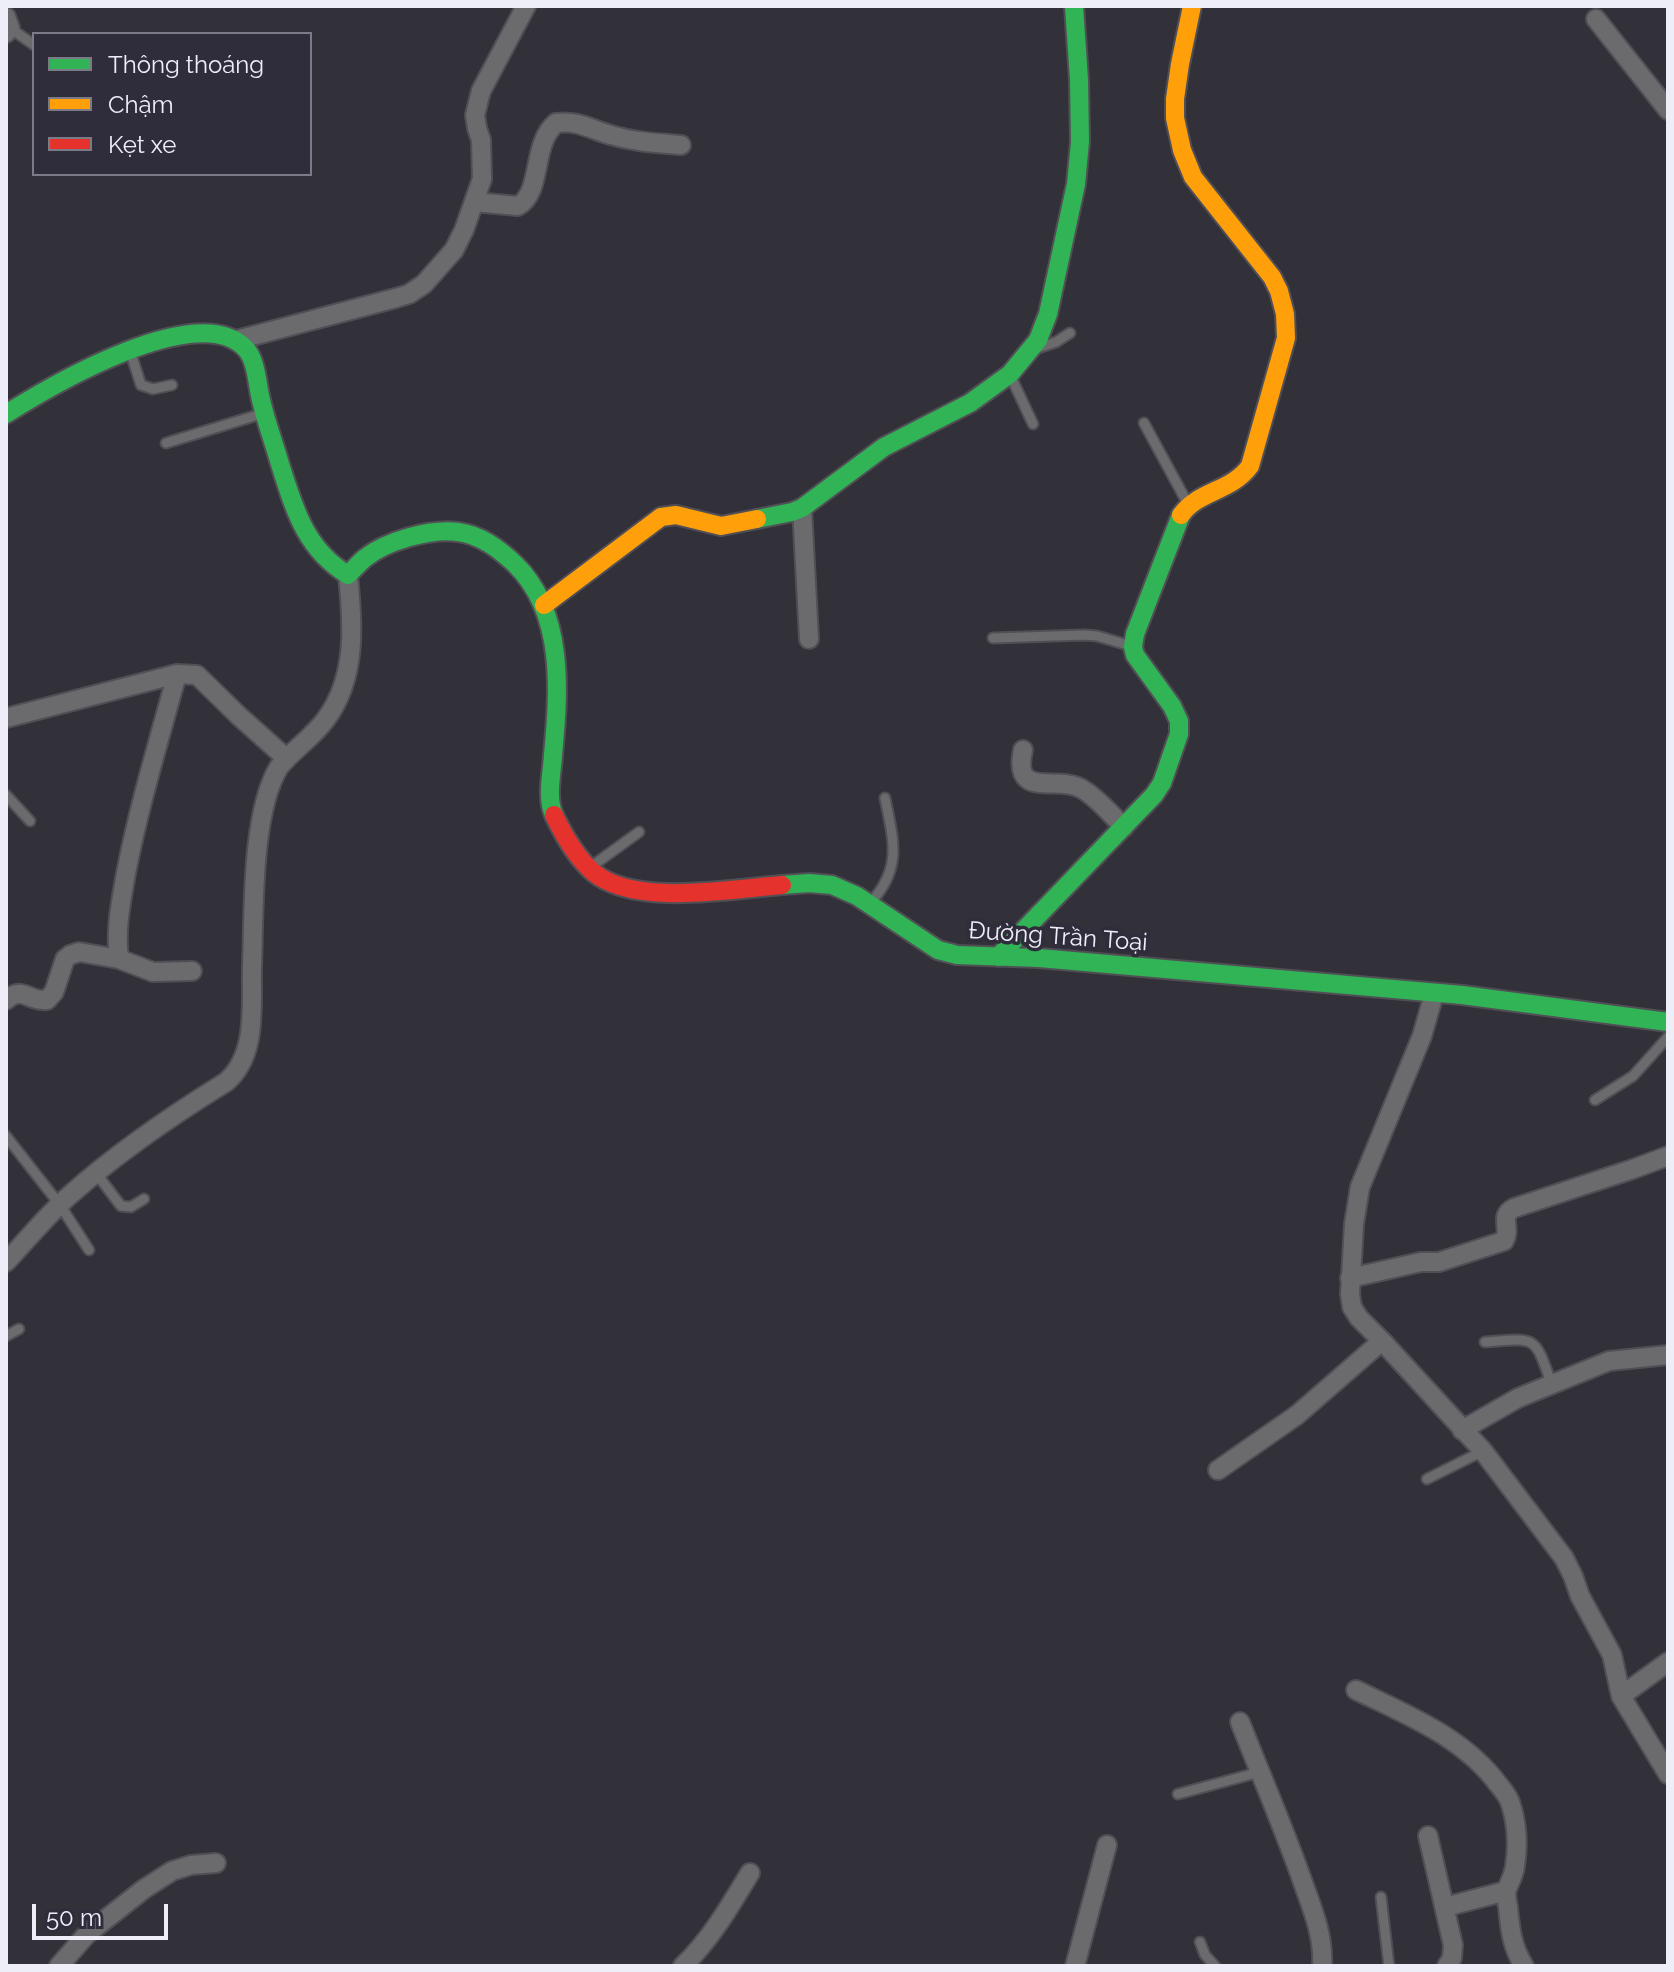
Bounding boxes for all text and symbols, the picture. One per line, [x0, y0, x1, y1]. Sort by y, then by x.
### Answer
legend [32, 32, 312, 176]
text: Thông thoáng [108, 50, 264, 79]
text: Chậm [108, 90, 174, 119]
text: Kẹt xe [108, 130, 176, 159]
street label: Đường Trần Toại [967, 916, 1149, 958]
scale bar [36, 1888, 172, 1938]
text: 50 m [46, 1903, 102, 1932]

